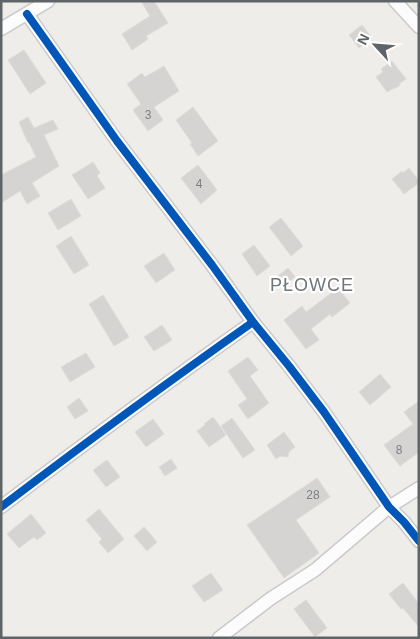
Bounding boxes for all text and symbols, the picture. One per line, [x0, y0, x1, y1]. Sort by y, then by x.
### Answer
north arrow [350, 20, 400, 70]
text: N [354, 31, 373, 47]
house number: 3 [145, 108, 152, 122]
house number: 4 [196, 177, 203, 191]
district label: PŁOWCE [270, 275, 354, 295]
house number: 8 [396, 443, 403, 457]
house number: 28 [306, 488, 320, 502]

